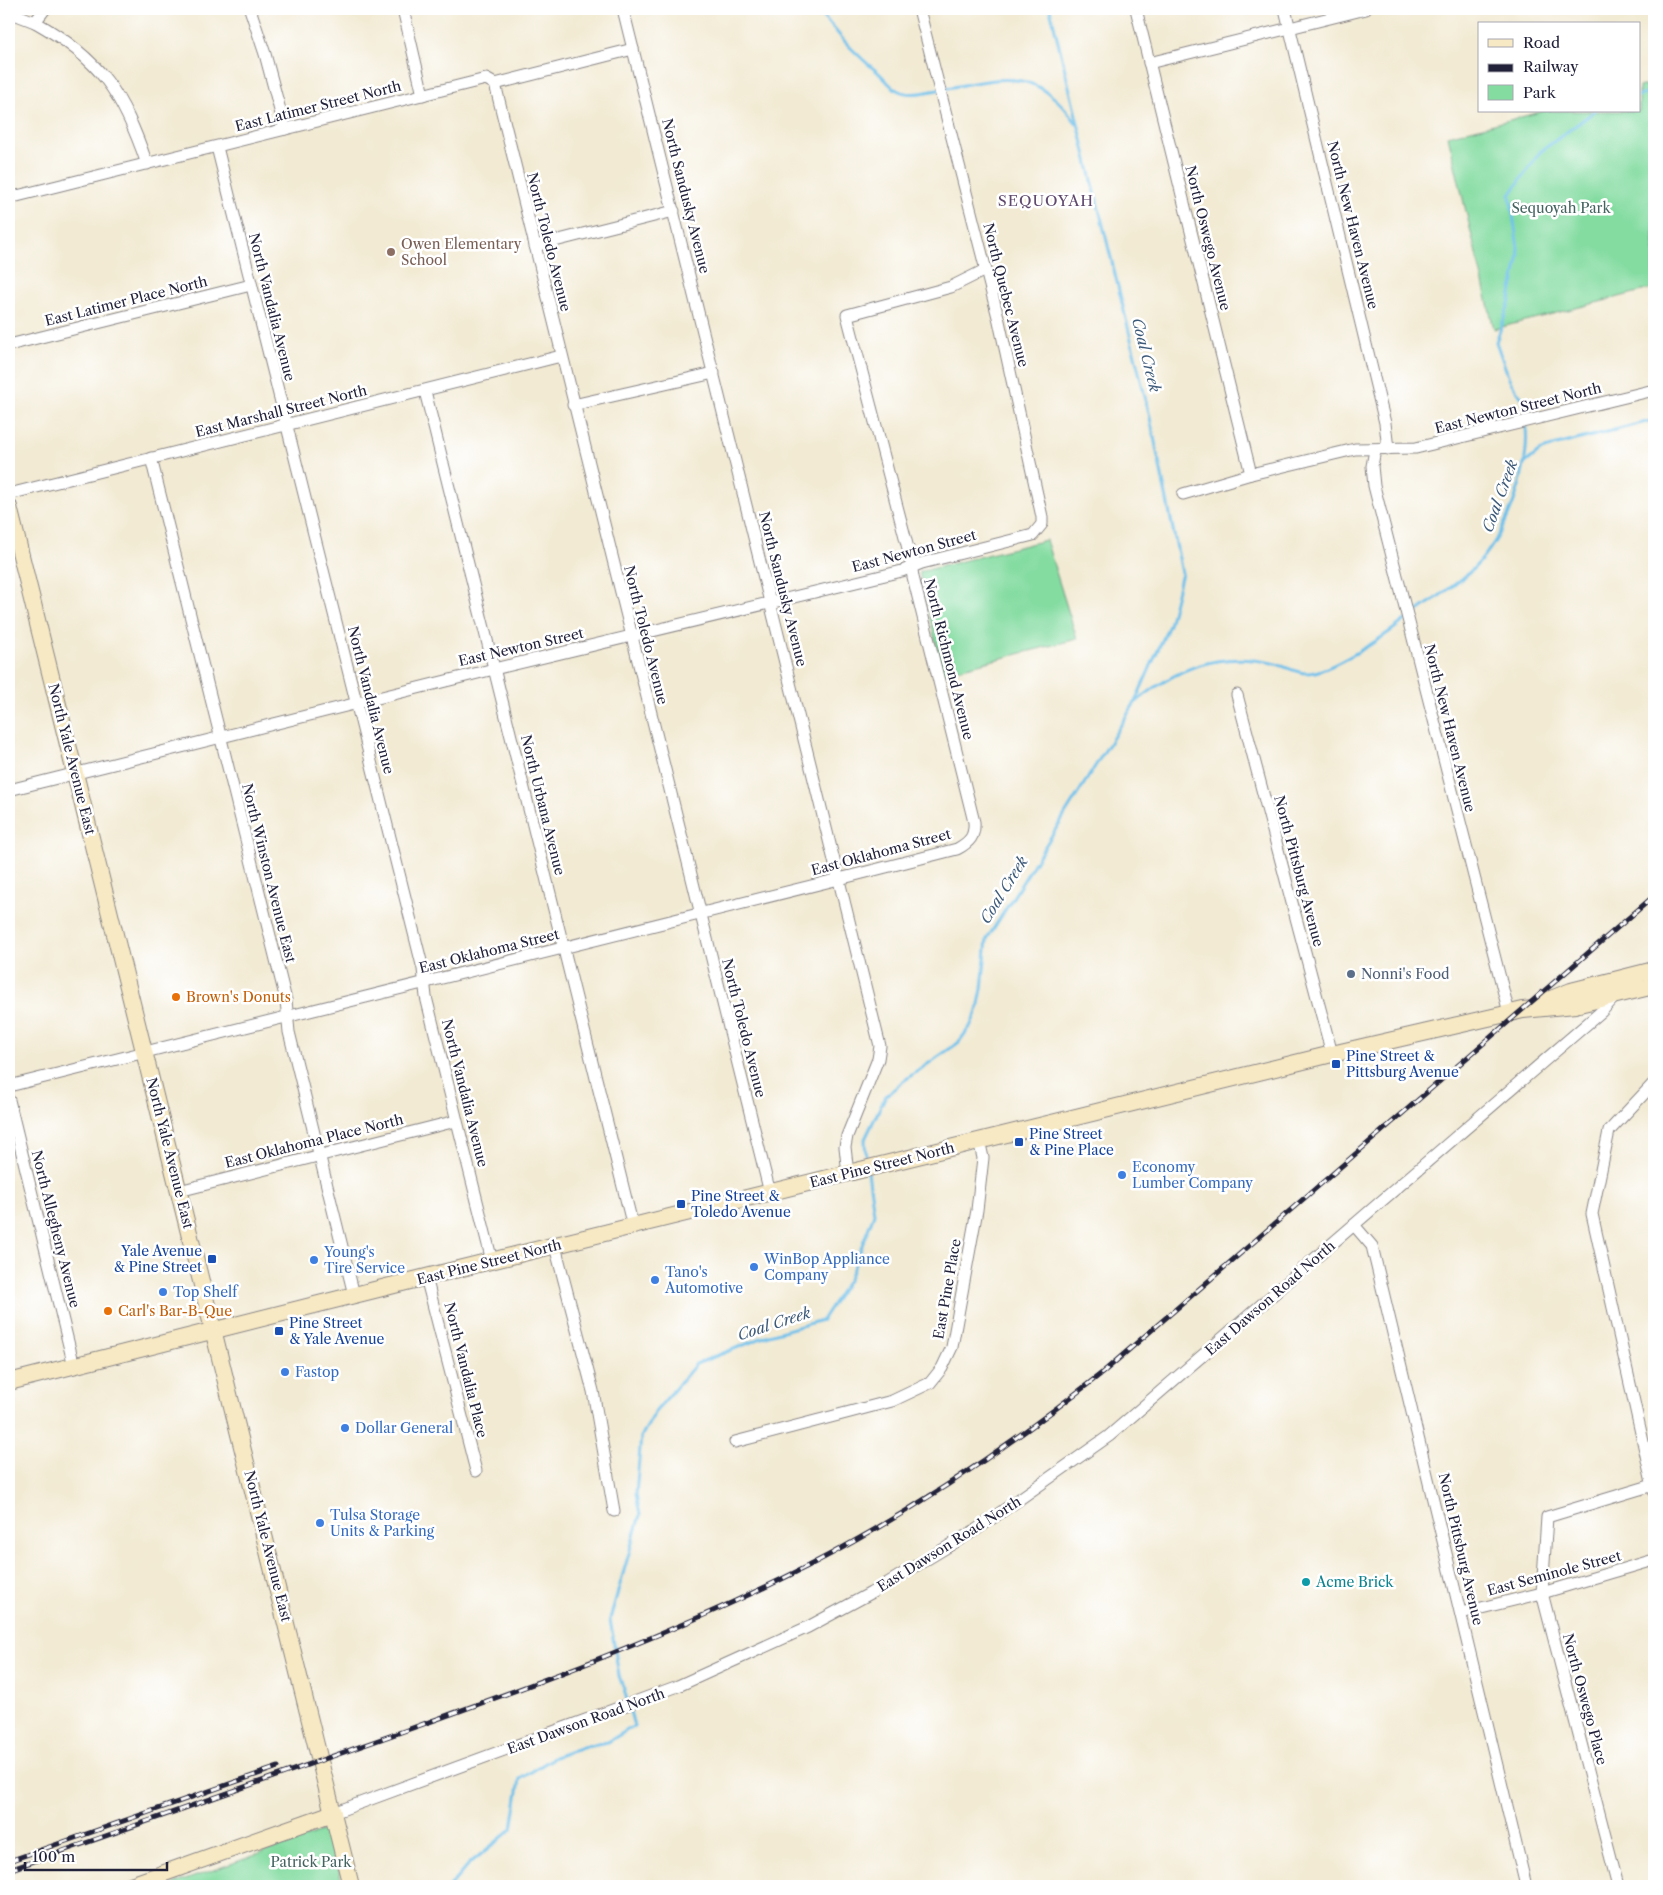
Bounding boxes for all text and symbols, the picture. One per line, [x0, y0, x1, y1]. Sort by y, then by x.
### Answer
legend [1478, 22, 1640, 112]
text: Road [1523, 33, 1560, 52]
text: Railway [1523, 57, 1579, 76]
street label: East Latimer Street North [233, 77, 403, 135]
text: Park [1523, 83, 1557, 102]
street label: North Sandusky Avenue [658, 117, 714, 275]
street label: North New Haven Avenue [1323, 139, 1383, 311]
street label: North Oswego Avenue [1181, 164, 1235, 312]
street label: North Toledo Avenue [523, 171, 575, 313]
district label: SEQUOYAH [998, 191, 1094, 210]
park label: Sequoyah Park [1511, 199, 1612, 217]
street label: North Quebec Avenue [979, 221, 1033, 369]
street label: North Vandalia Avenue [245, 231, 299, 383]
place label: Owen Elementary School [401, 235, 522, 269]
marker: Owen Elementary School [385, 246, 397, 258]
street label: East Latimer Place North [43, 272, 209, 330]
water label: Coal Creek [1128, 316, 1165, 394]
street label: East Newton Street North [1433, 379, 1603, 437]
street label: East Marshall Street North [193, 381, 369, 441]
water label: Coal Creek [1478, 457, 1521, 535]
street label: North Sandusky Avenue [755, 510, 811, 668]
street label: East Newton Street [850, 526, 978, 576]
street label: North Toledo Avenue [620, 564, 672, 706]
street label: North Richmond Avenue [920, 576, 978, 742]
street label: North Vandalia Avenue [344, 624, 398, 776]
street label: East Newton Street [457, 624, 585, 670]
street label: North New Haven Avenue [1420, 642, 1480, 814]
street label: North Yale Avenue East [44, 682, 100, 837]
street label: North Urbana Avenue [517, 733, 569, 877]
street label: North Winston Avenue East [238, 782, 300, 964]
street label: North Pittsburg Avenue [1270, 793, 1328, 949]
street label: East Oklahoma Street [809, 825, 953, 879]
water label: Coal Creek [975, 852, 1032, 927]
street label: East Oklahoma Street [417, 925, 561, 977]
street label: North Toledo Avenue [718, 957, 770, 1099]
place label: Nonni's Food [1361, 965, 1450, 983]
marker: Nonni's Food [1345, 968, 1357, 980]
place label: Brown's Donuts [186, 988, 291, 1006]
marker: Brown's Donuts [170, 991, 182, 1003]
street label: North Vandalia Avenue [438, 1017, 492, 1169]
place label: Pine Street & Pittsburg Avenue [1346, 1047, 1459, 1081]
marker: Pine Street & Pittsburg Avenue [1330, 1058, 1342, 1070]
street label: North Yale Avenue East [142, 1076, 198, 1231]
street label: East Oklahoma Place North [223, 1110, 405, 1172]
place label: Pine Street & Pine Place [1029, 1125, 1114, 1159]
marker: Pine Street & Pine Place [1013, 1136, 1025, 1148]
street label: East Pine Street North [808, 1138, 956, 1192]
street label: North Allegheny Avenue [28, 1148, 84, 1310]
place label: Economy Lumber Company [1132, 1158, 1253, 1192]
marker: Economy Lumber Company [1116, 1169, 1128, 1181]
place label: Pine Street & Toledo Avenue [691, 1187, 791, 1221]
marker: Pine Street & Toledo Avenue [675, 1198, 687, 1210]
street label: East Pine Street North [415, 1235, 563, 1289]
street label: East Dawson Road North [1201, 1236, 1339, 1359]
street label: East Pine Place [929, 1237, 965, 1341]
place label: Yale Avenue & Pine Street [113, 1242, 202, 1276]
place label: Young's Tire Service [323, 1243, 405, 1277]
place label: WinBop Appliance Company [763, 1250, 890, 1284]
marker: Yale Avenue & Pine Street [206, 1253, 218, 1265]
marker: Young's Tire Service [308, 1254, 320, 1266]
marker: WinBop Appliance Company [748, 1261, 760, 1273]
place label: Tano's Automotive [664, 1263, 743, 1297]
marker: Tano's Automotive [649, 1274, 661, 1286]
place label: Top Shelf [173, 1283, 239, 1301]
marker: Top Shelf [157, 1286, 169, 1298]
street label: North Vandalia Place [440, 1300, 492, 1440]
place label: Carl's Bar-B-Que [118, 1302, 232, 1320]
water label: Coal Creek [735, 1303, 813, 1344]
marker: Carl's Bar-B-Que [102, 1305, 114, 1317]
place label: Pine Street & Yale Avenue [289, 1314, 385, 1348]
marker: Pine Street & Yale Avenue [273, 1325, 285, 1337]
place label: Fastop [295, 1363, 339, 1381]
marker: Fastop [279, 1366, 291, 1378]
place label: Dollar General [355, 1419, 453, 1437]
marker: Dollar General [339, 1422, 351, 1434]
street label: North Yale Avenue East [240, 1469, 296, 1624]
street label: North Pittsburg Avenue [1435, 1471, 1487, 1627]
street label: East Dawson Road North [874, 1492, 1024, 1596]
place label: Tulsa Storage Units & Parking [330, 1506, 435, 1540]
marker: Tulsa Storage Units & Parking [314, 1517, 326, 1529]
street label: East Seminole Street [1485, 1546, 1623, 1600]
place label: Acme Brick [1315, 1573, 1394, 1591]
marker: Acme Brick [1300, 1576, 1312, 1588]
street label: North Oswego Place [1559, 1631, 1611, 1767]
street label: East Dawson Road North [505, 1684, 667, 1758]
scale bar [25, 1840, 168, 1872]
text: 100 m [32, 1847, 75, 1866]
park label: Patrick Park [271, 1853, 352, 1871]

